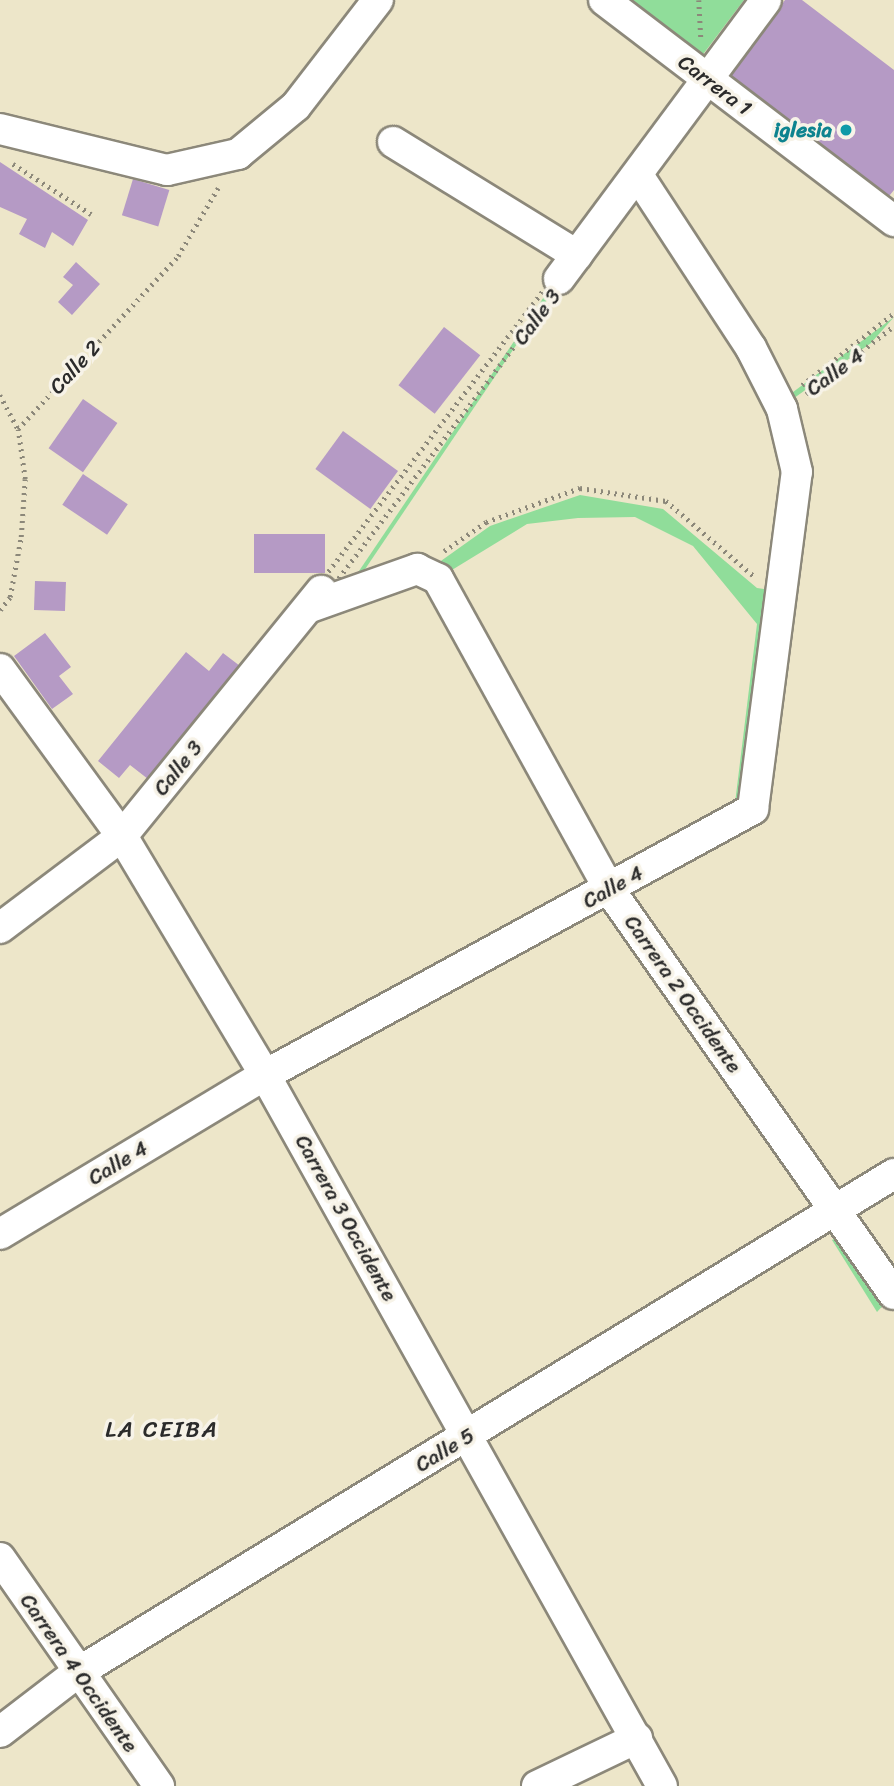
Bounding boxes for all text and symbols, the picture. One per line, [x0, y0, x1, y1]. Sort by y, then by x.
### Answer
street label: Carrera 1 [673, 49, 757, 121]
place label: iglesia [774, 117, 832, 143]
marker: iglesia [838, 122, 854, 138]
street label: Calle 3 [508, 284, 566, 350]
street label: Calle 2 [44, 335, 106, 399]
street label: Calle 4 [801, 343, 869, 401]
street label: Calle 3 [148, 735, 208, 801]
street label: Calle 4 [578, 860, 648, 914]
street label: Carrera 2 Occidente [619, 910, 747, 1078]
street label: Carrera 3 Occidente [290, 1131, 402, 1305]
street label: Calle 4 [84, 1135, 152, 1191]
district label: LA CEIBA [107, 1416, 217, 1444]
street label: Calle 5 [411, 1423, 479, 1477]
street label: Carrera 4 Occidente [15, 1589, 143, 1757]

